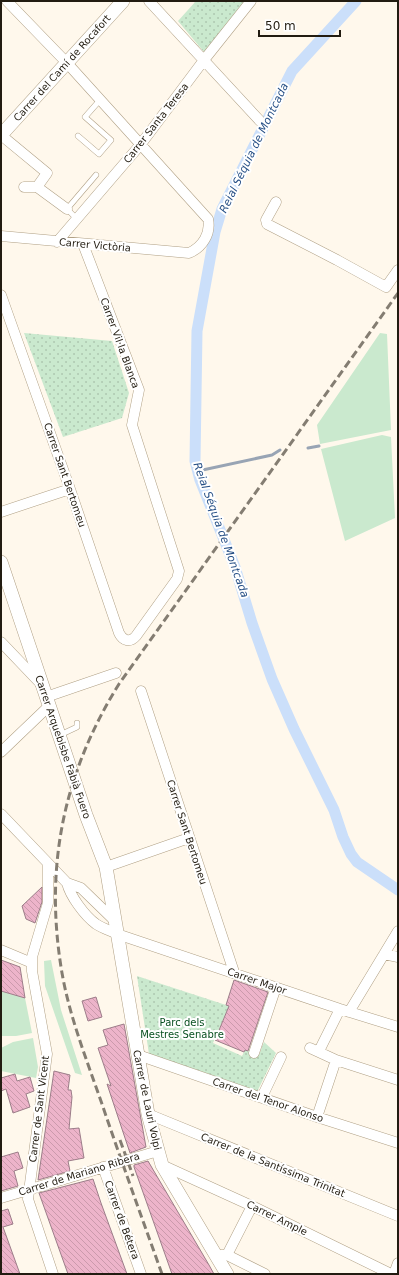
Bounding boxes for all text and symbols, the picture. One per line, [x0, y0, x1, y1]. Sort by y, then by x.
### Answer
scale bar [259, 12, 340, 38]
street label: Carrer del Camí de Rocafort [11, 13, 113, 123]
text: 50 m [265, 19, 296, 33]
street label: Carrer Santa Teresa [121, 81, 191, 165]
water label: Reial Séquia de Montcada [217, 81, 291, 215]
street label: Carrer Victòria [58, 236, 132, 254]
street label: Carrer Vil·la Blanca [98, 296, 142, 390]
street label: Carrer Sant Bertomeu [42, 421, 88, 529]
water label: Reial Séquia de Montcada [190, 461, 252, 600]
street label: Carrer Arquebisbe Fabià Fuero [33, 674, 93, 820]
street label: Carrer Sant Bertomeu [165, 778, 209, 886]
street label: Carrer Major [226, 966, 289, 997]
park label: Parc dels Mestres Senabre [140, 1017, 224, 1040]
street label: Carrer de Lauri Volpi [131, 1049, 163, 1151]
street label: Carrer de Sant Vicent [27, 1055, 51, 1163]
street label: Carrer del Tenor Alonso [211, 1076, 325, 1124]
street label: Carrer de la Santíssima Trinitat [199, 1131, 347, 1199]
street label: Carrer de Mariano Ribera [17, 1150, 141, 1198]
street label: Carrer de Bétera [103, 1179, 141, 1261]
street label: Carrer Ample [245, 1199, 309, 1237]

